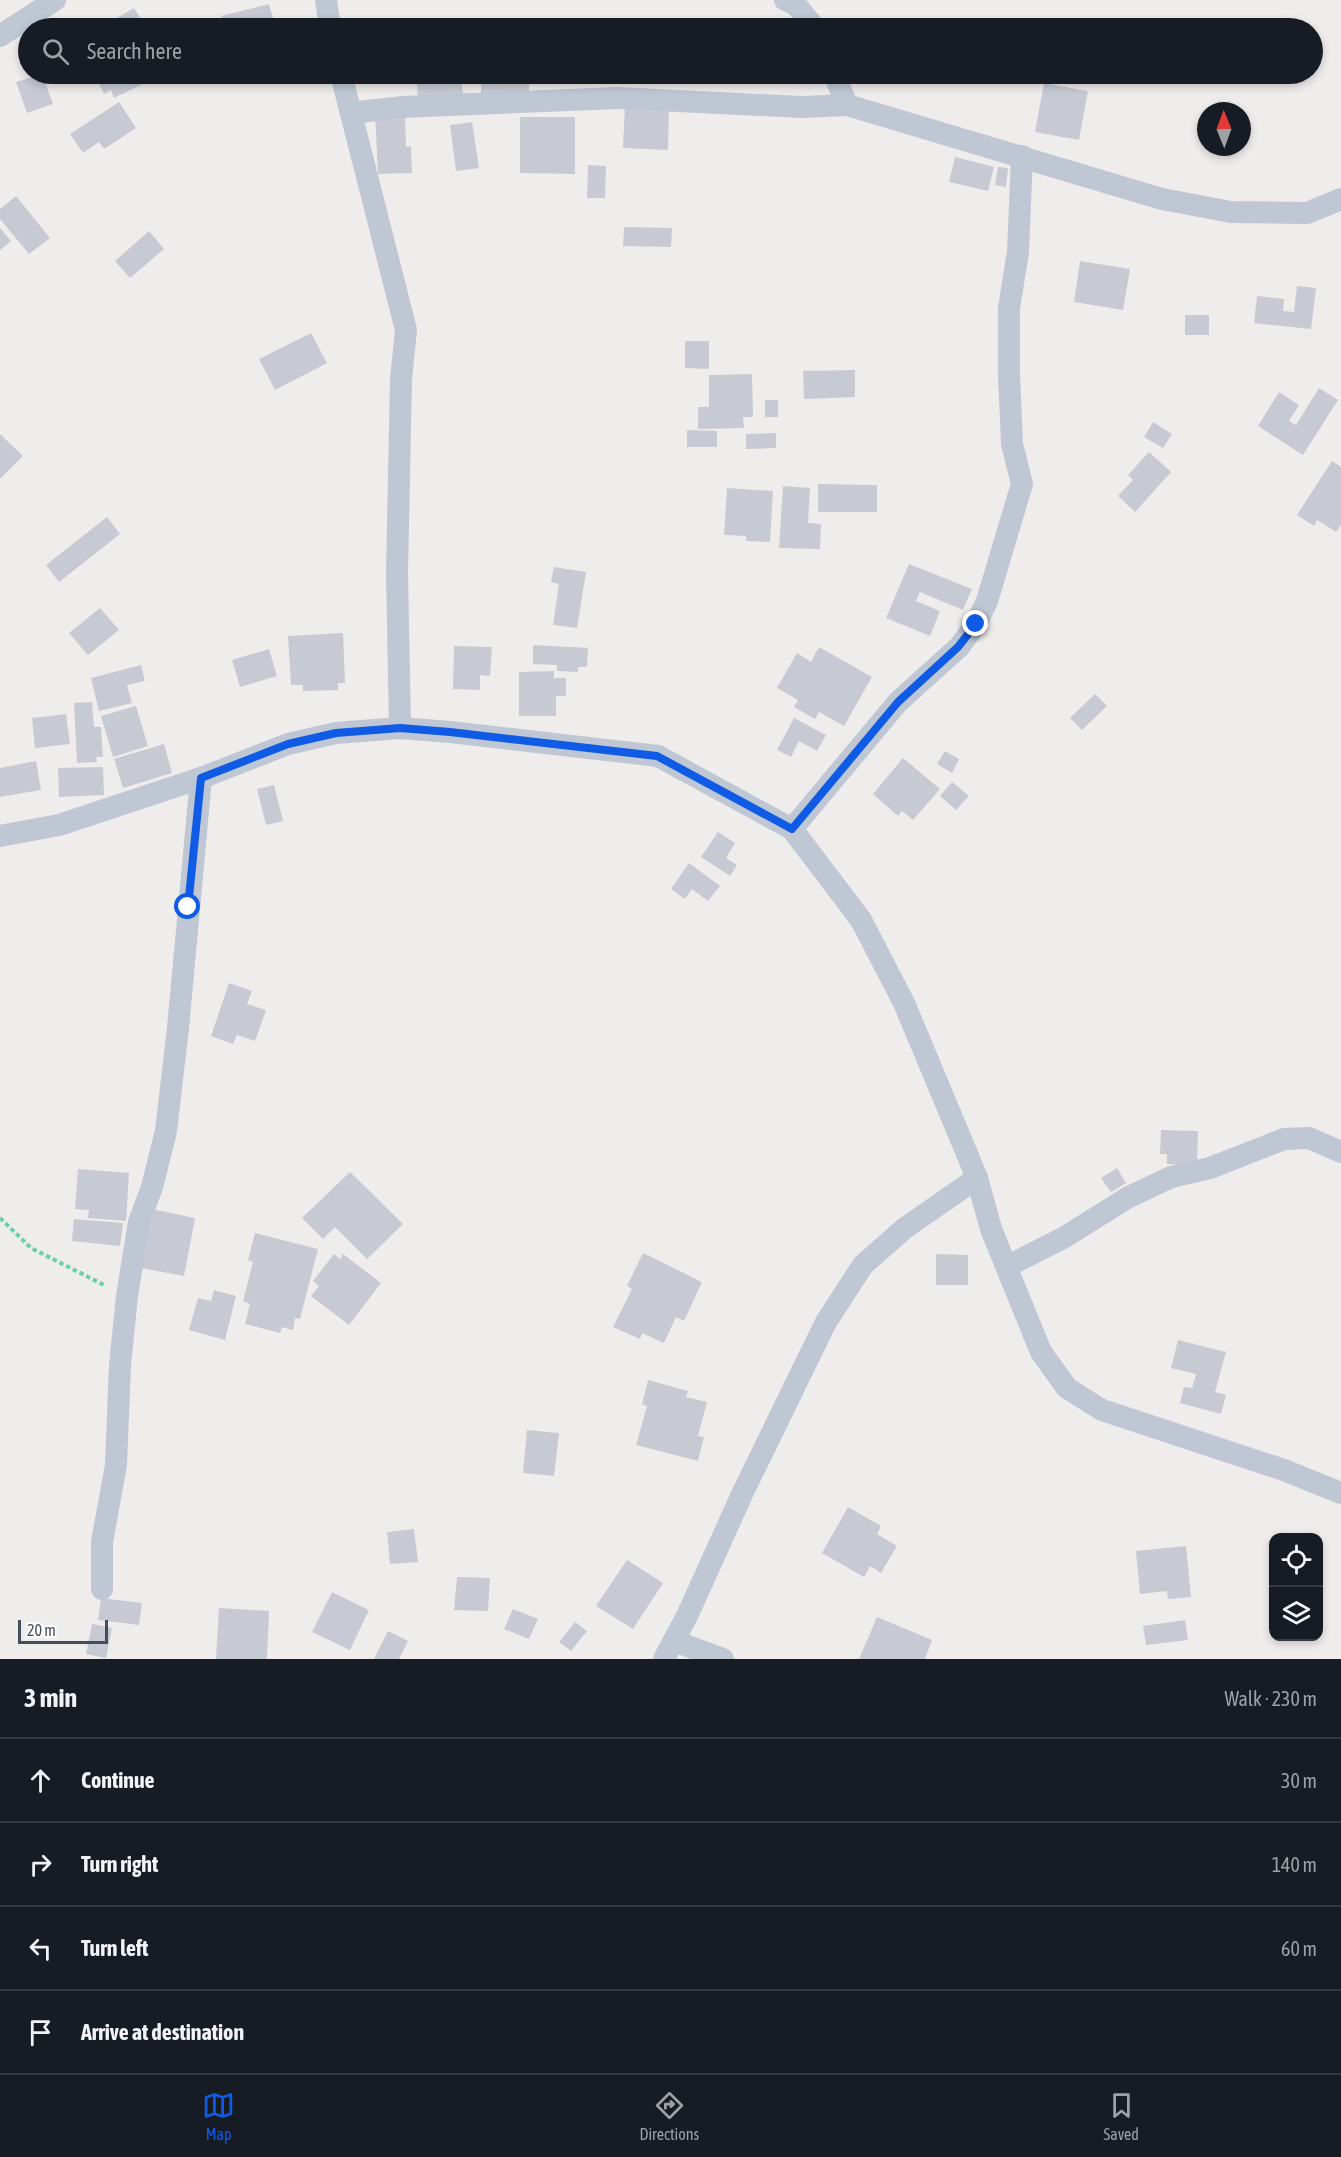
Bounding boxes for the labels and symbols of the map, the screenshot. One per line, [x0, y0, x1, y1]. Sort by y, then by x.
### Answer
north arrow [1197, 102, 1251, 156]
route end [962, 610, 988, 636]
route start [174, 893, 200, 919]
scale bar [18, 1617, 108, 1644]

